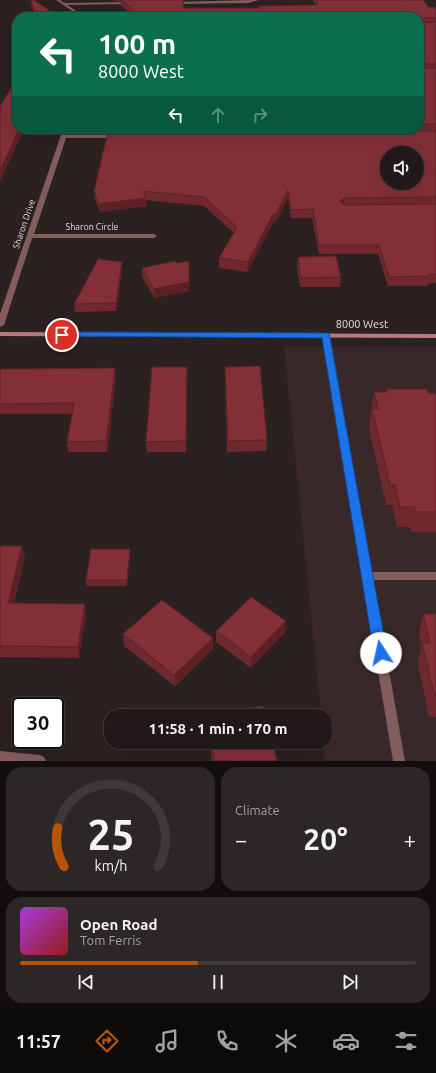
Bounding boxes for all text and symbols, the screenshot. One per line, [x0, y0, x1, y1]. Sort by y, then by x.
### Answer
icon: left [32, 28, 84, 80]
text: 100 m [98, 28, 176, 59]
text: 8000 West [98, 61, 184, 81]
icon: left [165, 104, 187, 126]
icon: ahead [207, 104, 229, 126]
icon: right [249, 104, 271, 126]
map controls [380, 146, 424, 190]
button: sound [380, 146, 424, 190]
street label: Sharon Drive [11, 198, 37, 250]
street label: Sharon Circle [66, 222, 119, 232]
pin [45, 318, 79, 352]
street label: 8000 West [336, 318, 389, 330]
icon: arrive [51, 324, 73, 346]
position arrow [360, 632, 402, 674]
speed limit sign: 30 [12, 697, 64, 749]
text: 11:58 · 1 min · 170 m [149, 720, 287, 737]
text: Climate [235, 803, 280, 817]
text: 25 [87, 811, 134, 858]
text: 20° [303, 822, 348, 856]
text: − [235, 827, 247, 852]
text: + [404, 827, 416, 852]
text: km/h [94, 858, 127, 874]
text: Open Road [80, 916, 157, 933]
text: Tom Ferris [80, 933, 141, 947]
icon: previous [75, 971, 97, 993]
icon: pause [207, 971, 229, 993]
icon: next [339, 971, 361, 993]
icon: directions [93, 1027, 121, 1055]
icon: music [153, 1027, 181, 1055]
icon: phone [213, 1027, 241, 1055]
icon: climate [272, 1027, 300, 1055]
icon: car [332, 1027, 360, 1055]
icon: filters [392, 1027, 420, 1055]
text: 11:57 [16, 1031, 61, 1051]

